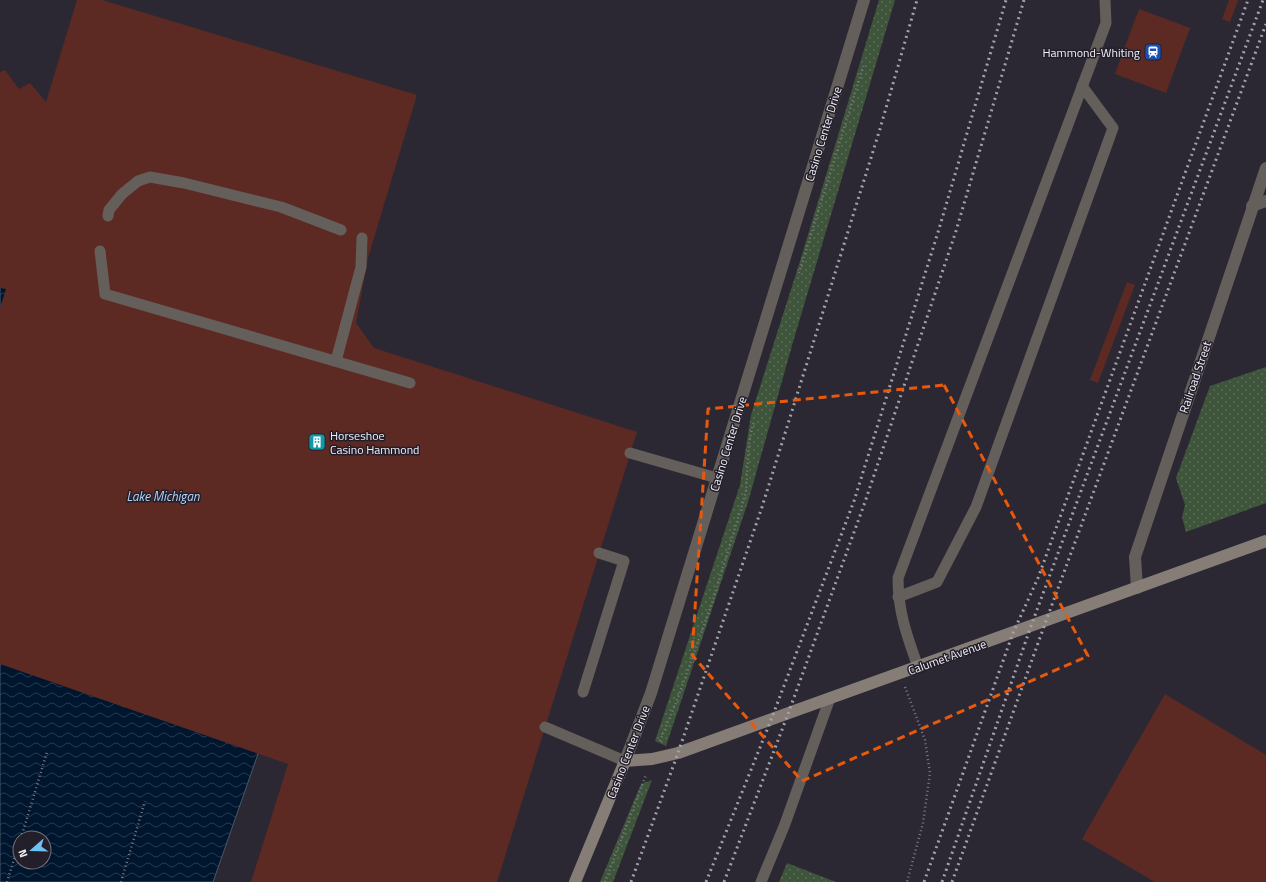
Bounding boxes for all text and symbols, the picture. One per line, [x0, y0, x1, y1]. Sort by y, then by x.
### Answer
station icon: Hammond-Whiting [1143, 42, 1163, 62]
place label: Hammond-Whiting [1043, 43, 1140, 62]
street label: Casino Center Drive [800, 84, 846, 184]
street label: Railroad Street [1174, 338, 1216, 416]
street label: Casino Center Drive [705, 394, 751, 494]
place label: Horseshoe Casino Hammond [330, 426, 419, 459]
building icon: Horseshoe Casino Hammond [307, 432, 327, 452]
water label: Lake Michigan [127, 486, 200, 506]
street label: Calumet Avenue [905, 634, 989, 680]
street label: Casino Center Drive [602, 703, 654, 801]
north arrow [12, 830, 52, 870]
text: N [14, 847, 31, 860]

